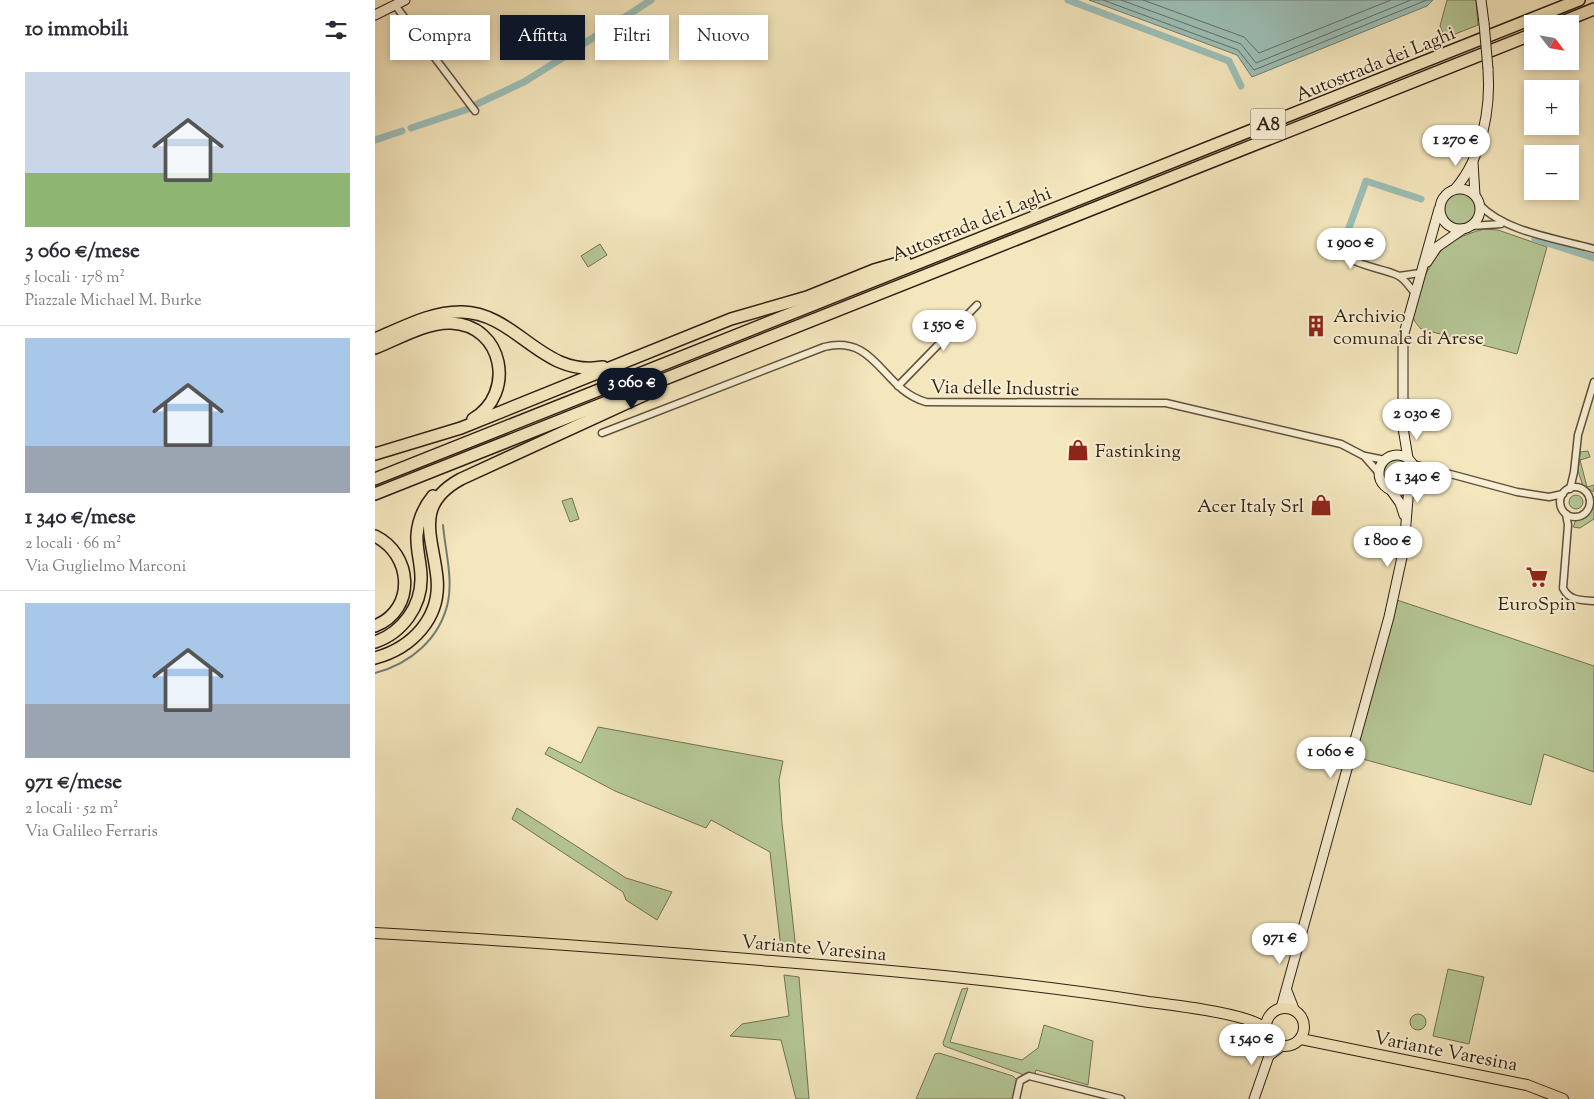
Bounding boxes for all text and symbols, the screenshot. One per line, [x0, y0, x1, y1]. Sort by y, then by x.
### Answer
text: 10 immobili [25, 15, 129, 45]
chip: Compra [390, 15, 490, 60]
chip: Affitta [500, 15, 585, 60]
chip: Filtri [595, 15, 669, 60]
chip: Nuovo [679, 15, 768, 60]
north arrow [1524, 15, 1579, 70]
map controls [1524, 15, 1579, 200]
icon: filters [322, 16, 350, 44]
street label: Autostrada dei Laghi [1292, 21, 1460, 110]
button: + [1524, 80, 1579, 135]
icon: home [143, 105, 233, 195]
road number: A8 [1251, 108, 1285, 140]
pin: 1 270 € [1410, 124, 1502, 167]
text: 1 270 € [1433, 129, 1479, 152]
button: − [1524, 145, 1579, 200]
street label: Autostrada dei Laghi [888, 181, 1056, 270]
pin: 1 900 € [1305, 228, 1397, 270]
text: 1 900 € [1328, 232, 1374, 255]
text: 3 060 €/mese [25, 237, 140, 267]
text: 5 locali · 178 m² [25, 267, 125, 290]
text: Piazzale Michael M. Burke [25, 290, 202, 313]
place label: Archivio comunale di Arese [1333, 304, 1484, 353]
pin: 1 550 € [898, 310, 990, 352]
building icon: Archivio comunale di Arese [1303, 313, 1329, 339]
text: 1 550 € [923, 314, 965, 337]
pin: 3 060 € [586, 368, 678, 410]
icon: home [143, 370, 233, 460]
text: 3 060 € [608, 372, 656, 395]
street label: Via delle Industrie [930, 375, 1080, 404]
pin: 2 030 € [1371, 398, 1463, 441]
text: 2 030 € [1393, 403, 1441, 426]
shop icon: Fastinking [1065, 437, 1091, 463]
place label: Fastinking [1095, 439, 1181, 466]
pin: 1 340 € [1372, 462, 1464, 504]
text: 1 340 € [1396, 466, 1440, 489]
shop icon: Acer Italy Srl [1308, 492, 1334, 518]
place label: Acer Italy Srl [1197, 494, 1304, 521]
text: 1 340 €/mese [25, 503, 136, 533]
pin: 1 800 € [1342, 526, 1434, 568]
text: 1 800 € [1364, 530, 1412, 553]
text: 2 locali · 66 m² [25, 533, 121, 556]
text: Via Guglielmo Marconi [25, 556, 186, 579]
supermarket icon: EuroSpin [1524, 564, 1550, 590]
place label: EuroSpin [1498, 592, 1576, 619]
icon: home [143, 635, 233, 725]
pin: 1 060 € [1285, 736, 1377, 779]
text: 1 060 € [1308, 741, 1354, 764]
text: 971 €/mese [25, 768, 122, 798]
text: 2 locali · 52 m² [25, 798, 118, 821]
text: Via Galileo Ferraris [25, 821, 158, 844]
pin: 971 € [1245, 922, 1315, 965]
text: 971 € [1263, 927, 1297, 950]
street label: Variante Varesina [740, 930, 888, 969]
pin: 1 540 € [1206, 1024, 1298, 1066]
street label: Variante Varesina [1371, 1025, 1520, 1080]
text: 1 540 € [1230, 1028, 1274, 1051]

